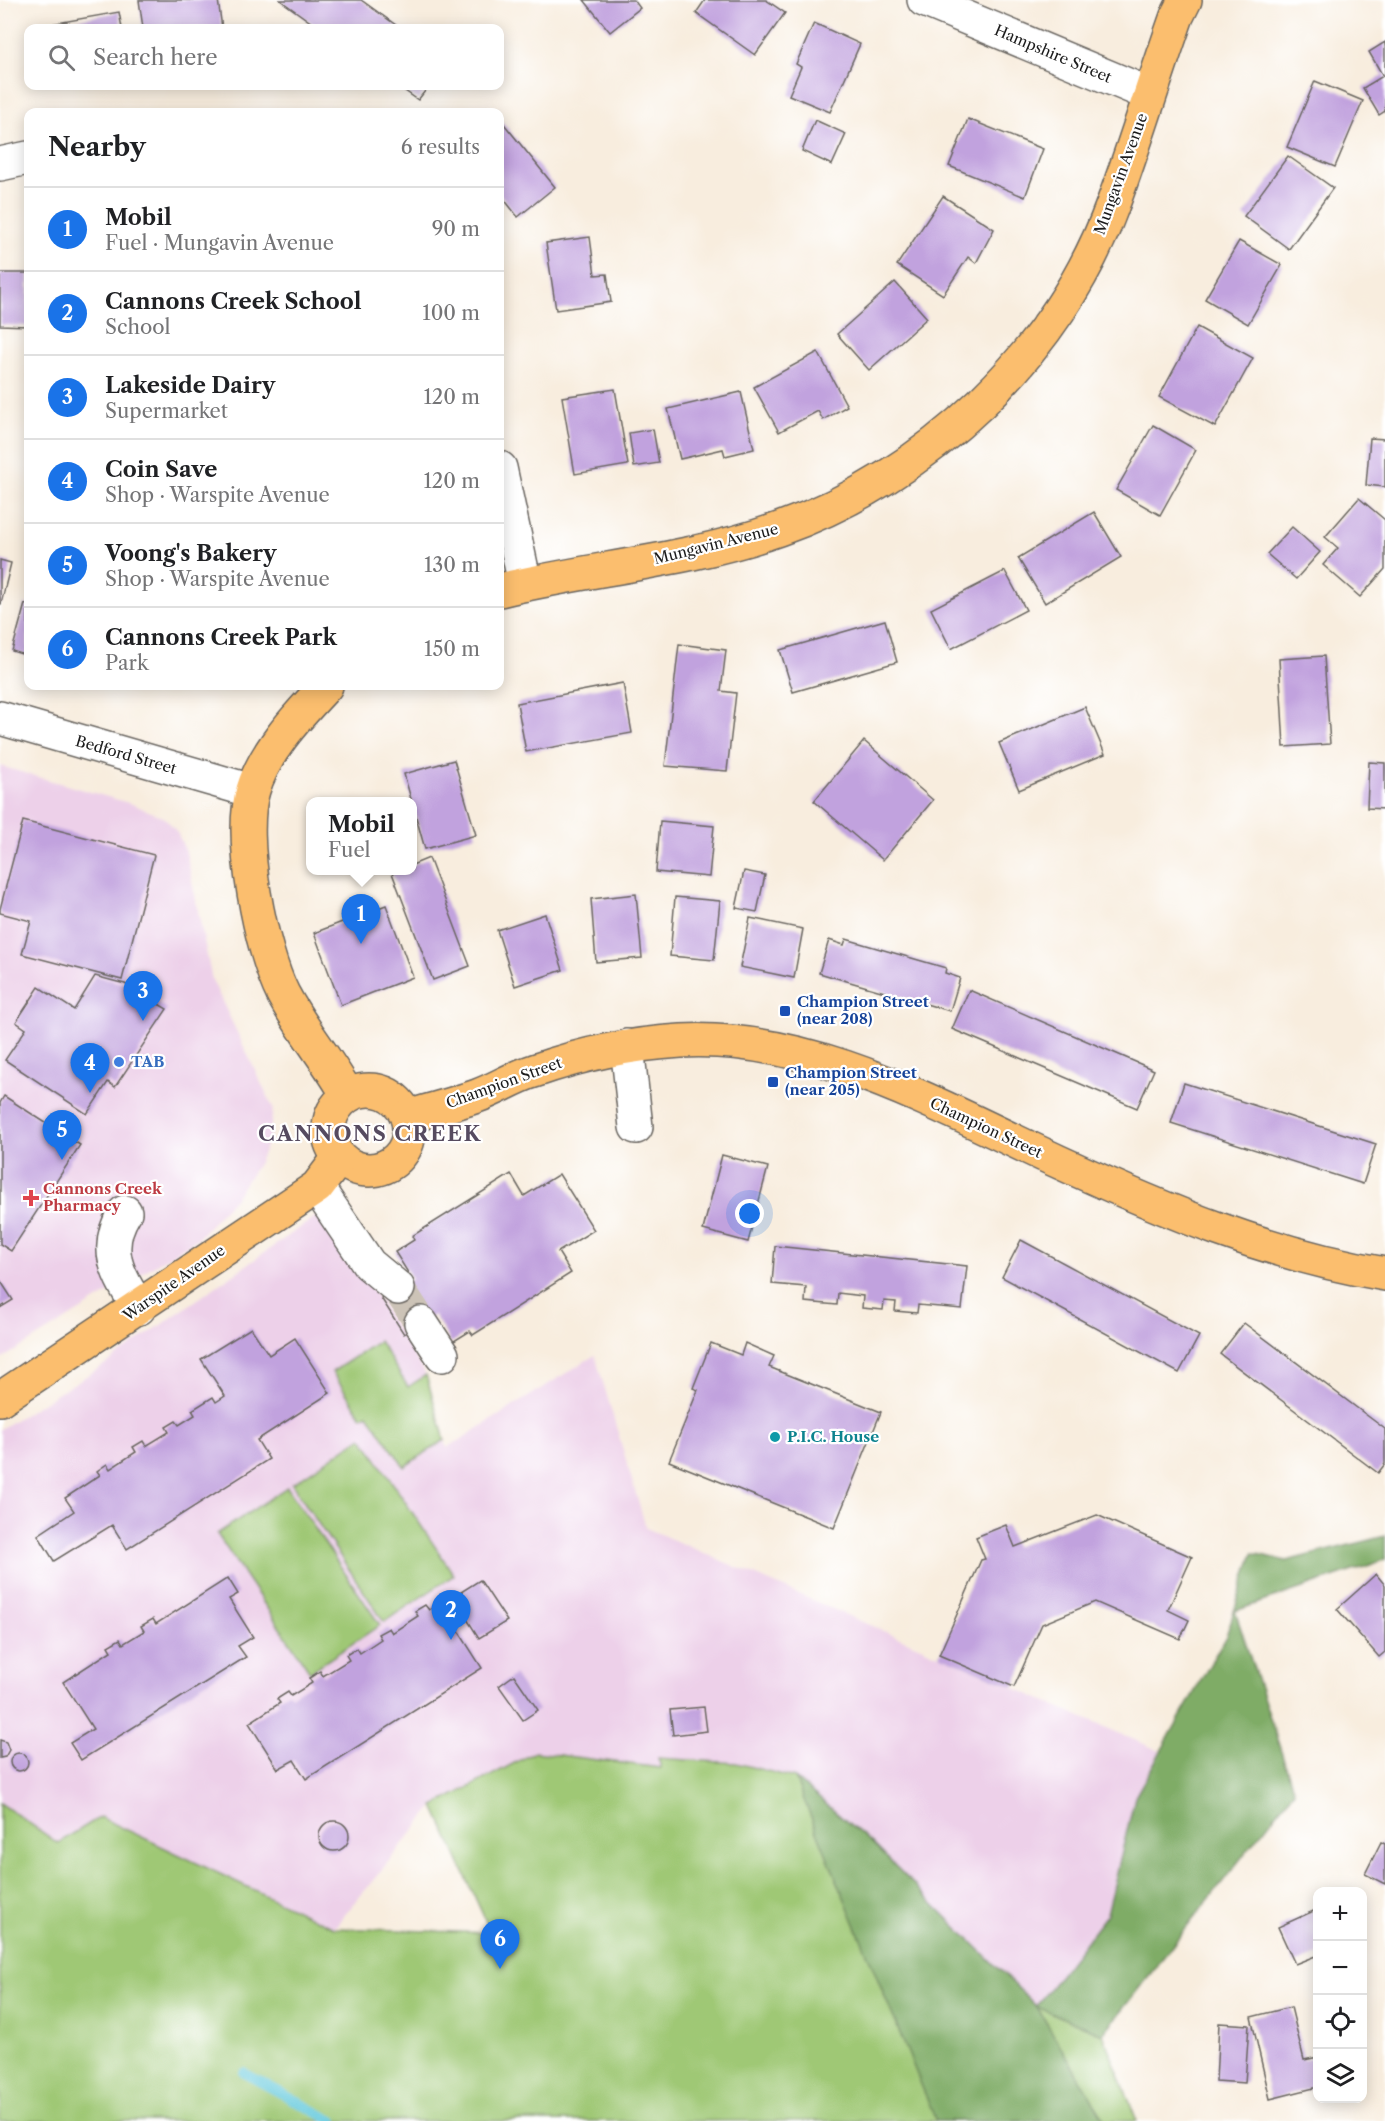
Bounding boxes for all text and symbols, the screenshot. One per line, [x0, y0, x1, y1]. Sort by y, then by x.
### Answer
street label: Hampshire Street [992, 20, 1115, 87]
search box [24, 24, 504, 90]
icon: search [45, 41, 78, 74]
text: Search here [93, 44, 218, 71]
street label: Mungavin Avenue [1090, 111, 1151, 237]
text: Nearby [48, 131, 146, 163]
text: 6 results [401, 135, 480, 159]
text: Mobil [105, 204, 172, 231]
text: 1 [63, 217, 72, 241]
text: 90 m [432, 217, 480, 241]
text: Fuel · Mungavin Avenue [105, 231, 334, 255]
text: Cannons Creek School [105, 288, 361, 315]
text: 2 [62, 301, 73, 325]
text: 100 m [422, 301, 480, 325]
text: School [105, 315, 170, 339]
text: Lakeside Dairy [105, 372, 275, 399]
text: 3 [62, 385, 73, 409]
text: 120 m [423, 385, 480, 409]
text: Supermarket [105, 399, 228, 423]
text: Coin Save [105, 456, 217, 483]
text: 4 [62, 469, 73, 493]
text: 120 m [423, 469, 480, 493]
text: Shop · Warspite Avenue [105, 483, 330, 507]
street label: Mungavin Avenue [652, 519, 780, 568]
text: Voong's Bakery [105, 540, 276, 567]
text: 5 [62, 553, 73, 577]
text: 130 m [424, 553, 480, 577]
text: Shop · Warspite Avenue [105, 567, 330, 591]
text: Cannons Creek Park [105, 624, 337, 651]
text: 6 [62, 637, 73, 661]
text: 150 m [424, 637, 480, 661]
text: Park [105, 651, 148, 675]
street label: Bedford Street [73, 731, 179, 778]
popup [306, 797, 417, 875]
text: Mobil [328, 811, 395, 838]
text: Fuel [328, 838, 371, 862]
pin: 1 [342, 894, 380, 944]
pin: 3 [124, 972, 162, 1021]
place label: Champion Street (near 208) [797, 992, 929, 1028]
marker: Champion Street (near 208) [778, 1004, 792, 1018]
pin: 4 [70, 1044, 110, 1093]
place label: TAB [131, 1052, 164, 1071]
street label: Champion Street [443, 1053, 565, 1112]
marker: TAB [112, 1055, 126, 1069]
place label: Champion Street (near 205) [785, 1063, 917, 1099]
marker: Champion Street (near 205) [766, 1075, 780, 1089]
street label: Champion Street [927, 1093, 1046, 1162]
pin: 5 [42, 1110, 82, 1160]
district label: CANNONS CREEK [258, 1121, 482, 1146]
place label: Cannons Creek Pharmacy [43, 1179, 163, 1215]
marker: Cannons Creek Pharmacy [24, 1191, 38, 1205]
your location [735, 1199, 764, 1228]
street label: Warspite Avenue [118, 1240, 228, 1325]
place label: P.I.C. House [787, 1427, 879, 1446]
marker: P.I.C. House [768, 1430, 782, 1444]
pin: 2 [432, 1590, 470, 1640]
map controls [1313, 1887, 1367, 2103]
button: + [1313, 1887, 1367, 1941]
pin: 6 [480, 1920, 520, 1969]
button: − [1313, 1941, 1367, 1995]
button: locate [1313, 1995, 1367, 2049]
button: layers [1313, 2049, 1367, 2103]

